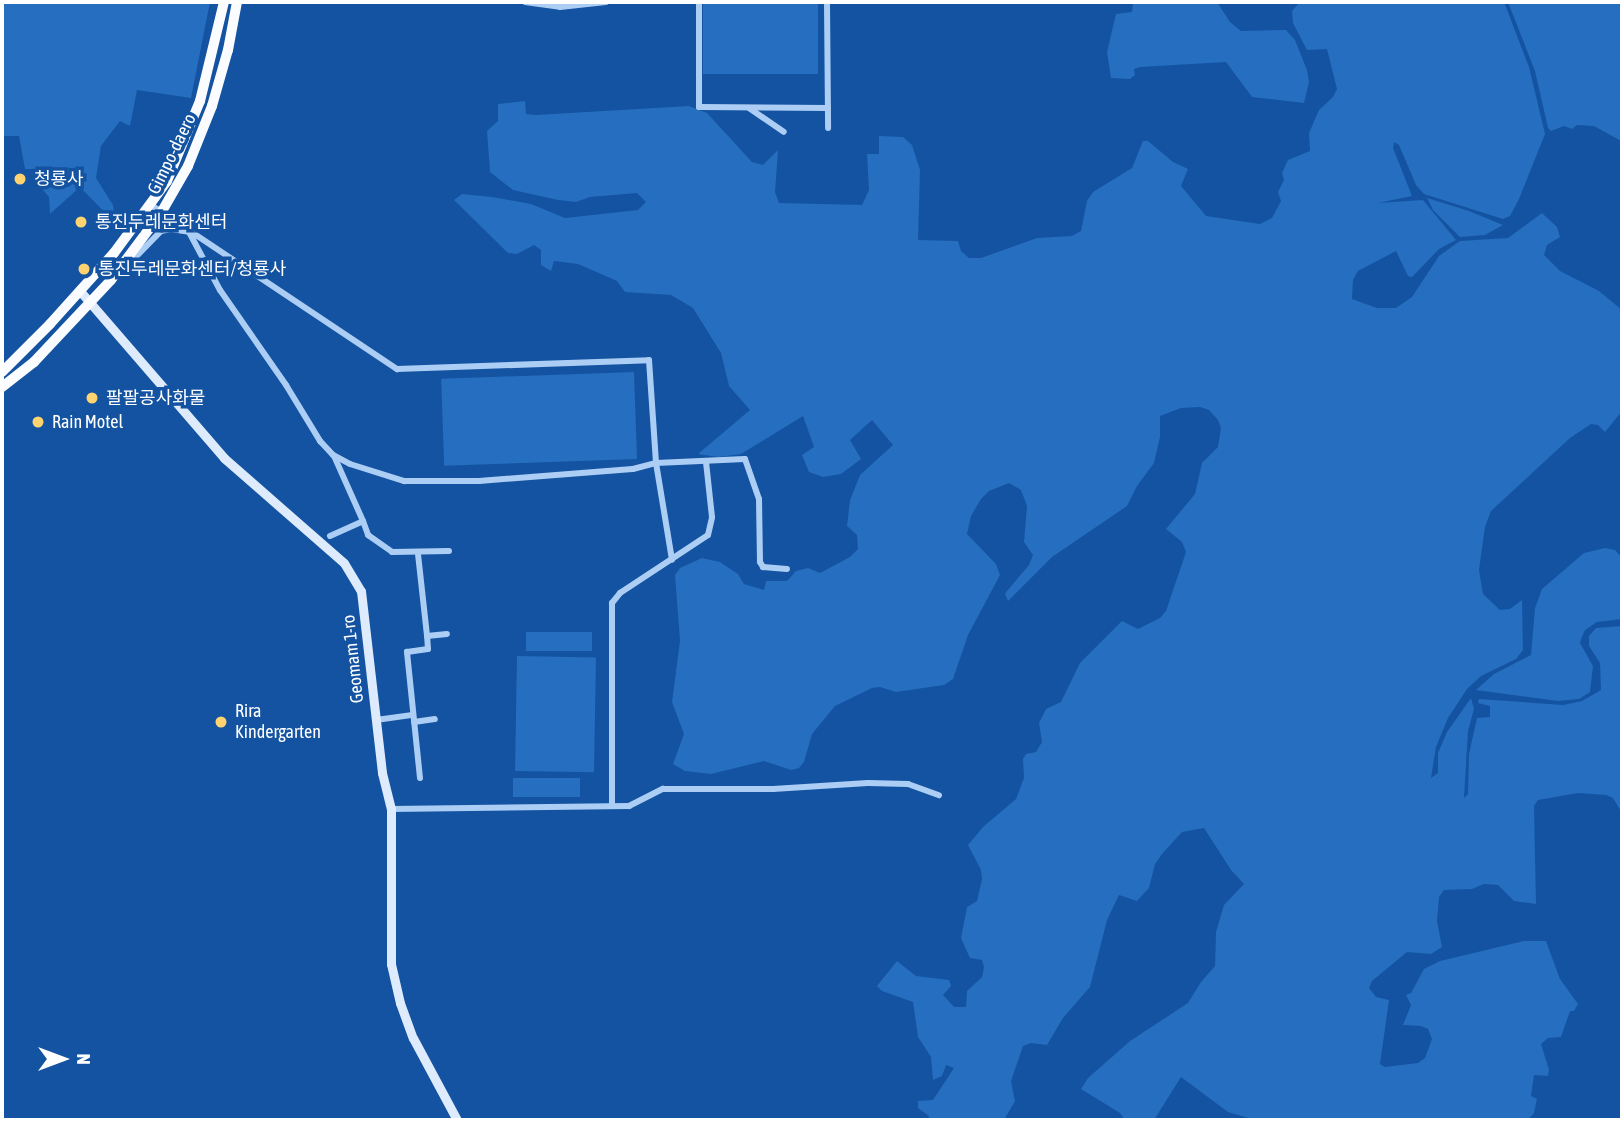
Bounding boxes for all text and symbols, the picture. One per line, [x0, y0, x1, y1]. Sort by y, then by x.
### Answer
street label: Gimpo-daero [143, 110, 201, 198]
place label: 청룡사 [34, 168, 84, 190]
marker: 청룡사 [12, 171, 28, 187]
place label: 통진두레문화센터 [95, 211, 227, 233]
marker: 통진두레문화센터 [73, 214, 89, 230]
place label: 통진두레문화센터/청룡사 [98, 258, 286, 280]
marker: 통진두레문화센터/청룡사 [76, 261, 92, 277]
place label: 팔팔공사화물 [106, 387, 205, 409]
marker: 팔팔공사화물 [84, 390, 100, 406]
place label: Rain Motel [52, 411, 123, 433]
marker: Rain Motel [30, 414, 46, 430]
street label: Geomam 1-ro [338, 614, 368, 704]
place label: Rira Kindergarten [235, 701, 321, 744]
marker: Rira Kindergarten [213, 714, 229, 730]
north arrow [28, 1024, 98, 1094]
text: N [73, 1053, 95, 1065]

